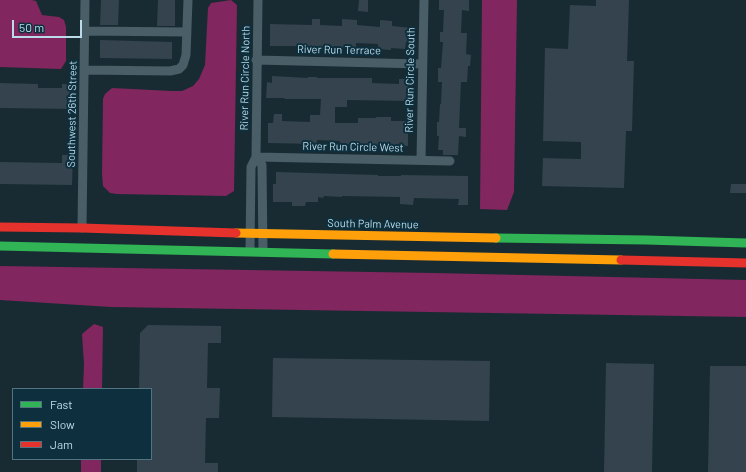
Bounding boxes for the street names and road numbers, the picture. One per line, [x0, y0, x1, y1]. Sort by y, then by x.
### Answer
street label: River Run Circle North [237, 26, 253, 130]
street label: River Run Circle South [402, 27, 418, 133]
street label: River Run Terrace [297, 43, 381, 57]
street label: Southwest 26th Street [64, 60, 80, 168]
street label: River Run Circle West [302, 140, 404, 154]
street label: South Palm Avenue [327, 217, 419, 231]

